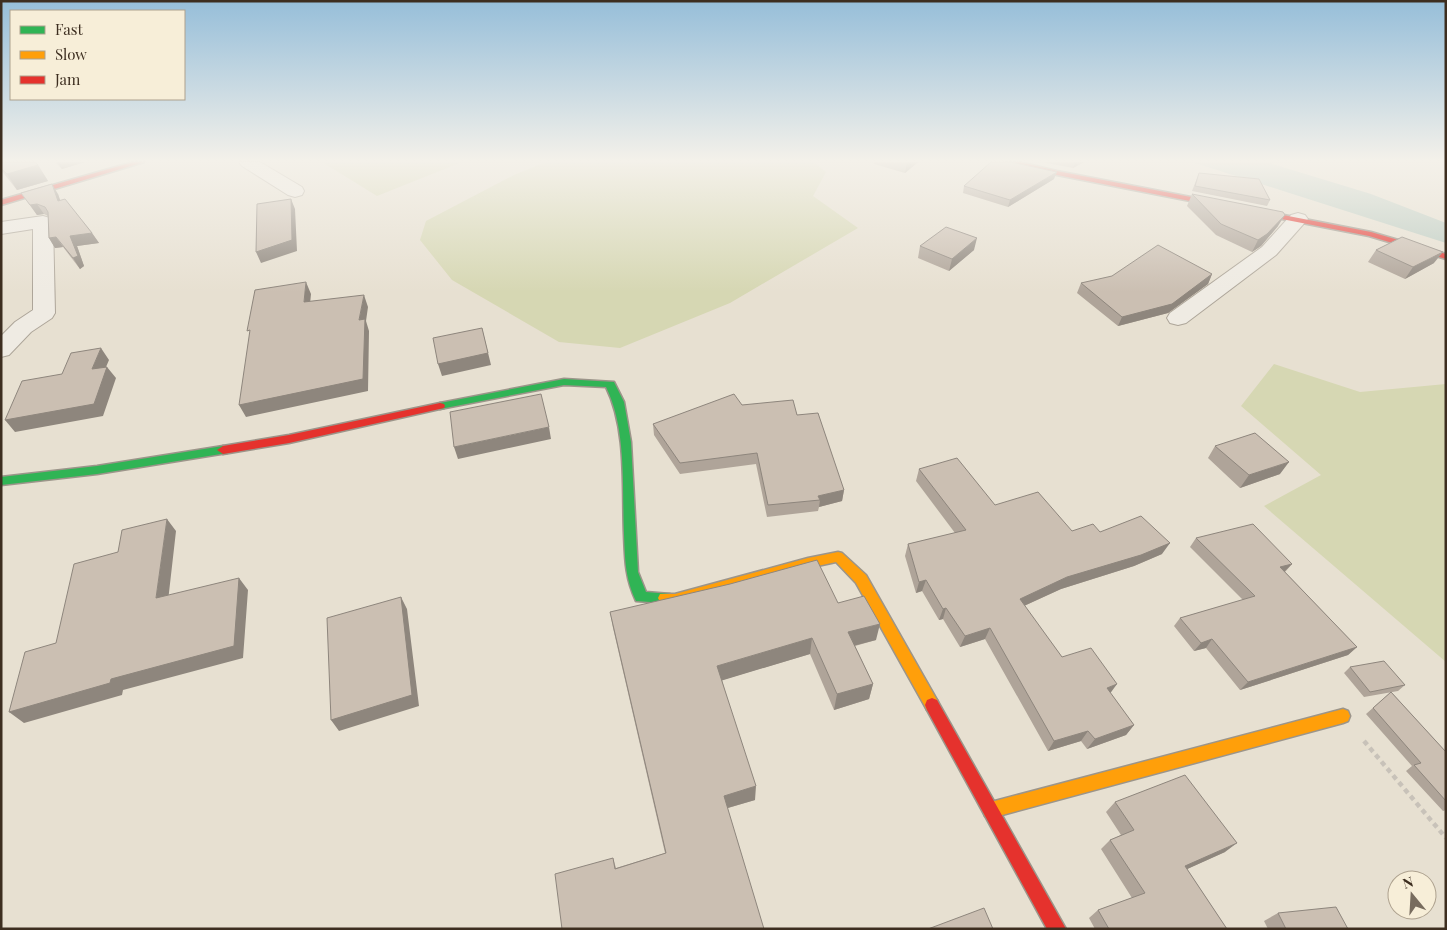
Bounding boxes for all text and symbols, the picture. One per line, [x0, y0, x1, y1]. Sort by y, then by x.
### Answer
legend [10, 10, 185, 100]
text: Fast [55, 19, 84, 39]
text: Slow [55, 44, 87, 64]
text: Jam [54, 69, 81, 89]
north arrow [1387, 870, 1437, 920]
text: N [1400, 872, 1416, 893]

